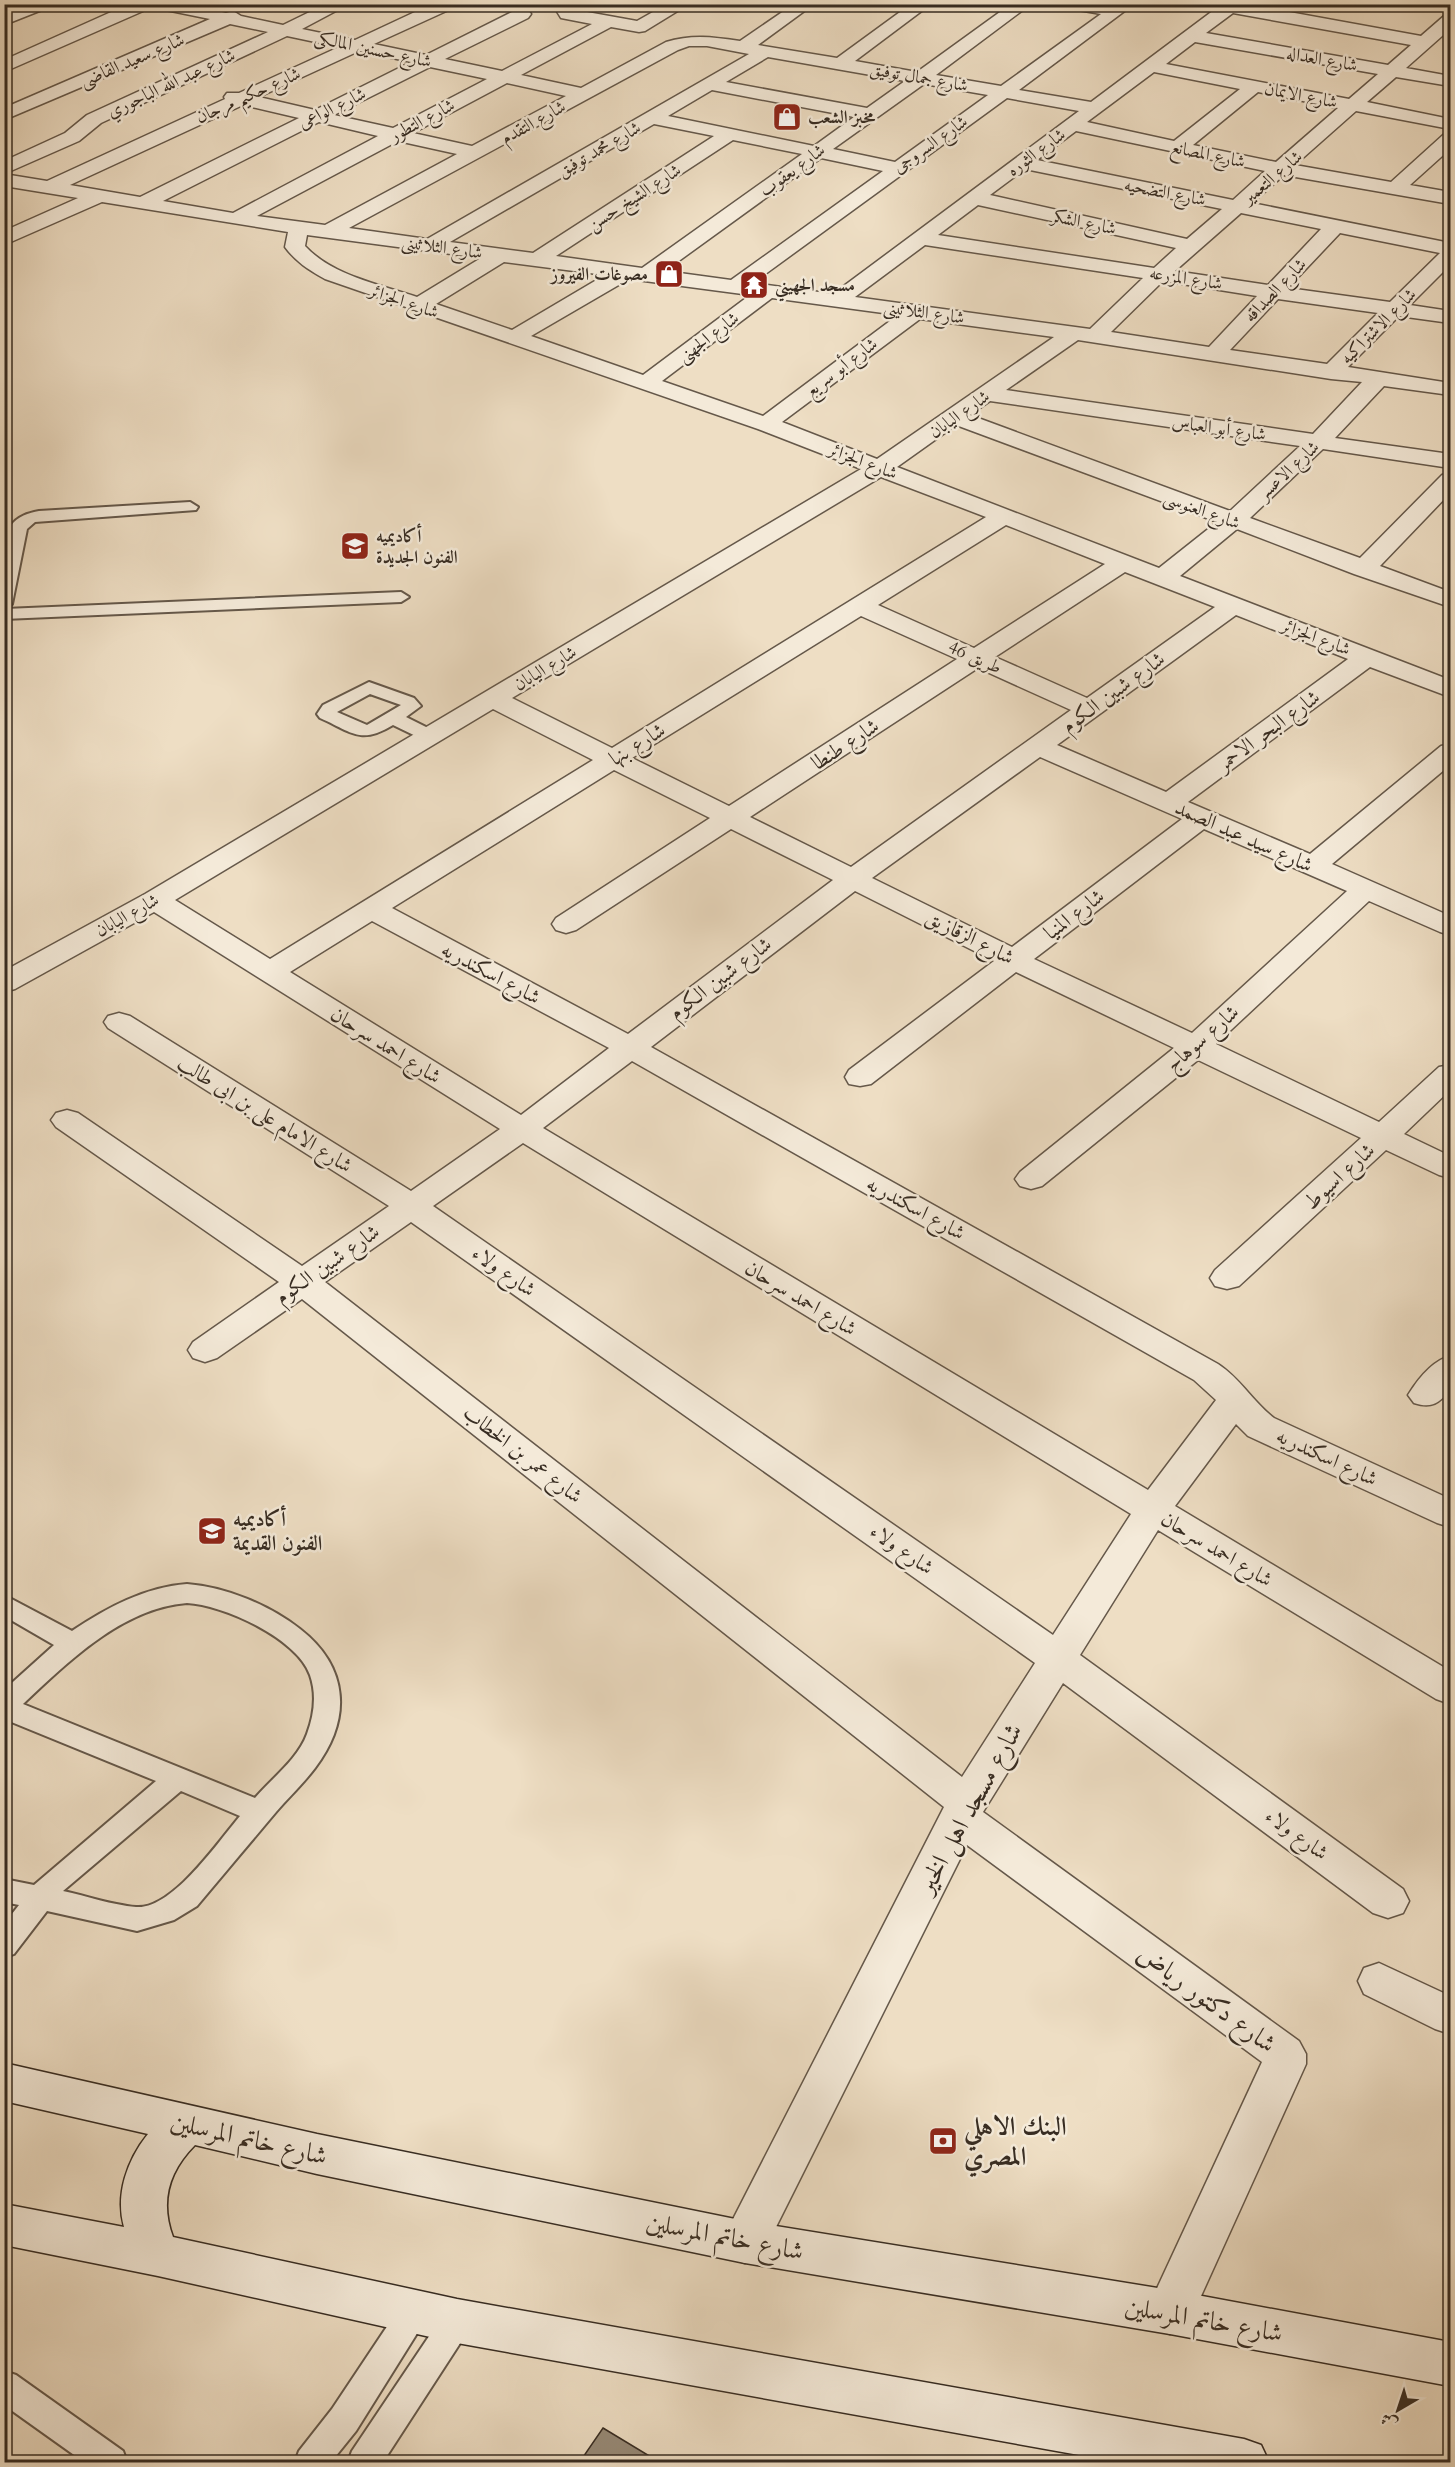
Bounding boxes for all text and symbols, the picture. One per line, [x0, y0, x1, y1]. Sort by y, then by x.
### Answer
street label: شارع حسنين المالكى [312, 25, 434, 76]
street label: شارع سعيد القاضى [76, 27, 189, 96]
street label: شارع عبد الله الباجوري [102, 41, 240, 126]
street label: شارع العداله [1284, 41, 1359, 80]
street label: شارع جمال توفيق [868, 57, 970, 100]
street label: شارع حكيم مرجان [192, 61, 307, 134]
street label: شارع الايمان [1262, 76, 1340, 117]
street label: شارع الواعى [294, 81, 371, 137]
street label: شارع التطور [383, 93, 460, 151]
street label: شارع التقدم [496, 94, 572, 153]
shop icon: مخبز الشعب [771, 101, 803, 133]
place label: مخبز الشعب [808, 105, 876, 130]
street label: شارع السروجى [888, 109, 974, 181]
street label: شارع محمد توفيق [553, 115, 647, 185]
street label: شارع الثوره [1002, 122, 1072, 184]
street label: شارع المصانع [1168, 134, 1248, 178]
street label: شارع يعقوب [754, 138, 831, 204]
street label: شارع التعمير [1235, 145, 1309, 213]
street label: شارع الشيخ حسن [583, 158, 688, 240]
street label: شارع التضحيه [1122, 172, 1208, 215]
street label: شارع الشكر [1047, 203, 1118, 243]
street label: شارع الثلاثينى [399, 229, 484, 268]
street label: شارع الصداقه [1238, 253, 1314, 329]
shop icon: مصوغات الفيروز [653, 258, 685, 290]
street label: شارع المزرعه [1147, 260, 1224, 299]
place label: مصوغات الفيروز [549, 262, 648, 287]
temple icon: مسجد الجهيني [738, 269, 770, 301]
place label: مسجد الجهيني [775, 273, 855, 302]
street label: شارع الجزائر [363, 277, 442, 327]
street label: شارع الاشتراكيه [1335, 283, 1423, 371]
street label: شارع الثلاثينى [881, 294, 966, 333]
street label: شارع الجهنى [672, 306, 746, 370]
street label: شارع أبو سريع [799, 331, 885, 405]
street label: شارع اليابان [924, 384, 996, 446]
street label: شارع أبو العباس [1170, 409, 1268, 449]
street label: شارع الاعسر [1250, 435, 1326, 509]
street label: شارع الجزائر [822, 436, 901, 488]
street label: شارع العنوسى [1159, 485, 1244, 538]
place label: أكاديميه الفنون الجديدة [376, 523, 458, 570]
school or university icon: أكاديميه الفنون الجديدة [339, 530, 371, 562]
street label: شارع الجزائر [1275, 612, 1354, 664]
street label: طريق 46 [944, 635, 1006, 680]
street label: شارع اليابان [509, 640, 583, 699]
street label: شارع شبين الكوم [1055, 645, 1173, 742]
street label: شارع البحر الاحمر [1209, 683, 1328, 782]
street label: شارع طنطا [806, 712, 886, 780]
street label: شارع بنها [604, 716, 673, 776]
street label: شارع سيد عبد الصمد [1169, 793, 1317, 883]
street label: شارع المنيا [1038, 882, 1112, 949]
street label: شارع اليابان [91, 888, 165, 945]
street label: شارع الزقازيق [919, 903, 1019, 975]
street label: شارع شبين الكوم [663, 930, 780, 1029]
street label: شارع اسكندريه [434, 935, 546, 1014]
street label: شارع سوهاج [1159, 998, 1248, 1082]
street label: شارع احمد سرحان [323, 1000, 447, 1094]
street label: شارع الامام على بن ابى طالب [170, 1049, 358, 1183]
street label: شارع اسيوط [1297, 1136, 1384, 1219]
street label: شارع اسكندريه [860, 1169, 970, 1250]
street label: شارع شبين الكوم [269, 1218, 387, 1314]
street label: شارع ولاء [464, 1239, 542, 1306]
street label: شارع احمد سرحان [738, 1254, 862, 1346]
street label: شارع عمر بن الخطاب [455, 1398, 589, 1513]
street label: شارع اسكندريه [1270, 1421, 1382, 1496]
place label: أكاديميه الفنون القديمة [233, 1505, 322, 1558]
street label: شارع احمد سرحان [1154, 1505, 1278, 1597]
school or university icon: أكاديميه الفنون القديمة [196, 1515, 228, 1547]
street label: شارع ولاء [862, 1517, 940, 1584]
street label: شارع مسجد اهل الخير [907, 1717, 1034, 1904]
street label: شارع ولاء [1257, 1802, 1334, 1870]
street label: شارع دكتور رياض [1128, 1936, 1284, 2064]
street label: شارع خاتم المرسلين [166, 2103, 331, 2178]
place label: البنك الاهلي المصري [963, 2109, 1067, 2178]
bank icon: البنك الاهلي المصري [927, 2125, 959, 2157]
street label: شارع خاتم المرسلين [642, 2204, 807, 2274]
street label: شارع خاتم المرسلين [1121, 2288, 1286, 2356]
north arrow [1368, 2380, 1428, 2440]
text: ش [1376, 2407, 1402, 2434]

